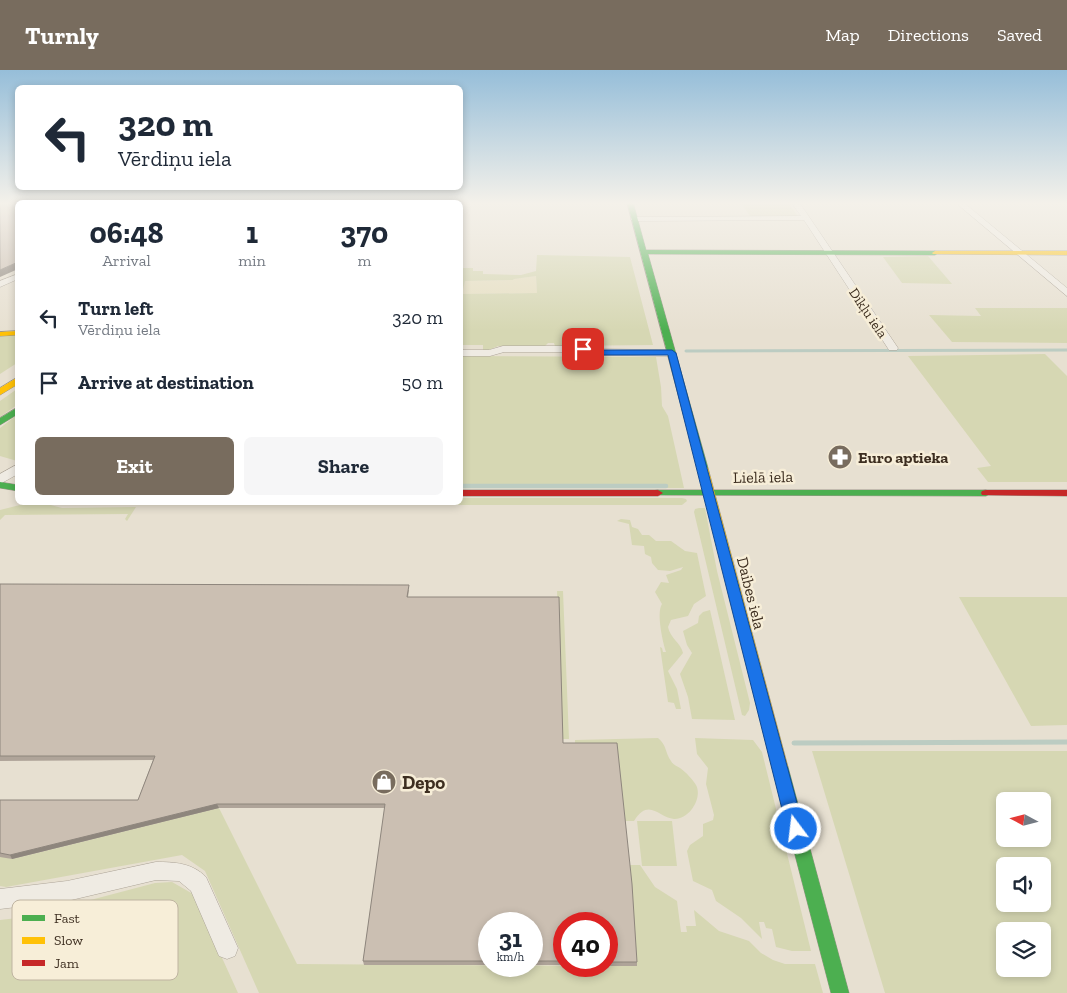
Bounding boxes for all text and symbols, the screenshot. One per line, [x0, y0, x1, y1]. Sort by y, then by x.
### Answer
text: Turnly [25, 21, 99, 50]
text: Map [825, 24, 860, 46]
text: Directions [888, 24, 969, 46]
text: Saved [997, 24, 1042, 46]
text: 320 m [118, 103, 213, 145]
icon: left [35, 105, 100, 170]
text: Vērdiņu iela [118, 145, 232, 172]
text: 06:48 [90, 215, 164, 251]
text: 1 [246, 215, 258, 251]
text: 370 [340, 215, 388, 251]
text: Arrival [103, 251, 151, 270]
text: min [238, 251, 266, 270]
text: m [357, 251, 371, 270]
street label: Dikļu iela [845, 285, 891, 342]
text: Turn left [78, 297, 153, 320]
icon: left [35, 304, 63, 332]
text: 320 m [392, 306, 443, 329]
text: Vērdiņu iela [78, 320, 161, 339]
pin [562, 328, 604, 370]
icon: arrive [569, 335, 597, 363]
icon: arrive [35, 369, 63, 397]
text: Arrive at destination [78, 371, 254, 394]
text: 50 m [402, 371, 443, 394]
button: Exit [35, 437, 234, 495]
button: Share [244, 437, 443, 495]
pharmacy icon: Euro aptieka [827, 444, 853, 470]
place label: Euro aptieka [858, 448, 948, 467]
street label: Lielā iela [733, 467, 794, 487]
street label: Daibes iela [733, 555, 769, 632]
shop icon: Depo [371, 769, 397, 795]
place label: Depo [402, 771, 445, 794]
north arrow [996, 792, 1051, 848]
map controls [996, 792, 1051, 977]
position arrow [769, 802, 821, 854]
button: sound [996, 857, 1051, 912]
legend [12, 900, 178, 980]
text: Fast [54, 910, 81, 927]
speed limit sign: 40 [553, 912, 618, 977]
button: layers [996, 922, 1051, 977]
text: 31 [499, 923, 522, 953]
text: Slow [54, 932, 83, 949]
text: km/h [497, 950, 524, 964]
text: Jam [54, 955, 79, 972]

